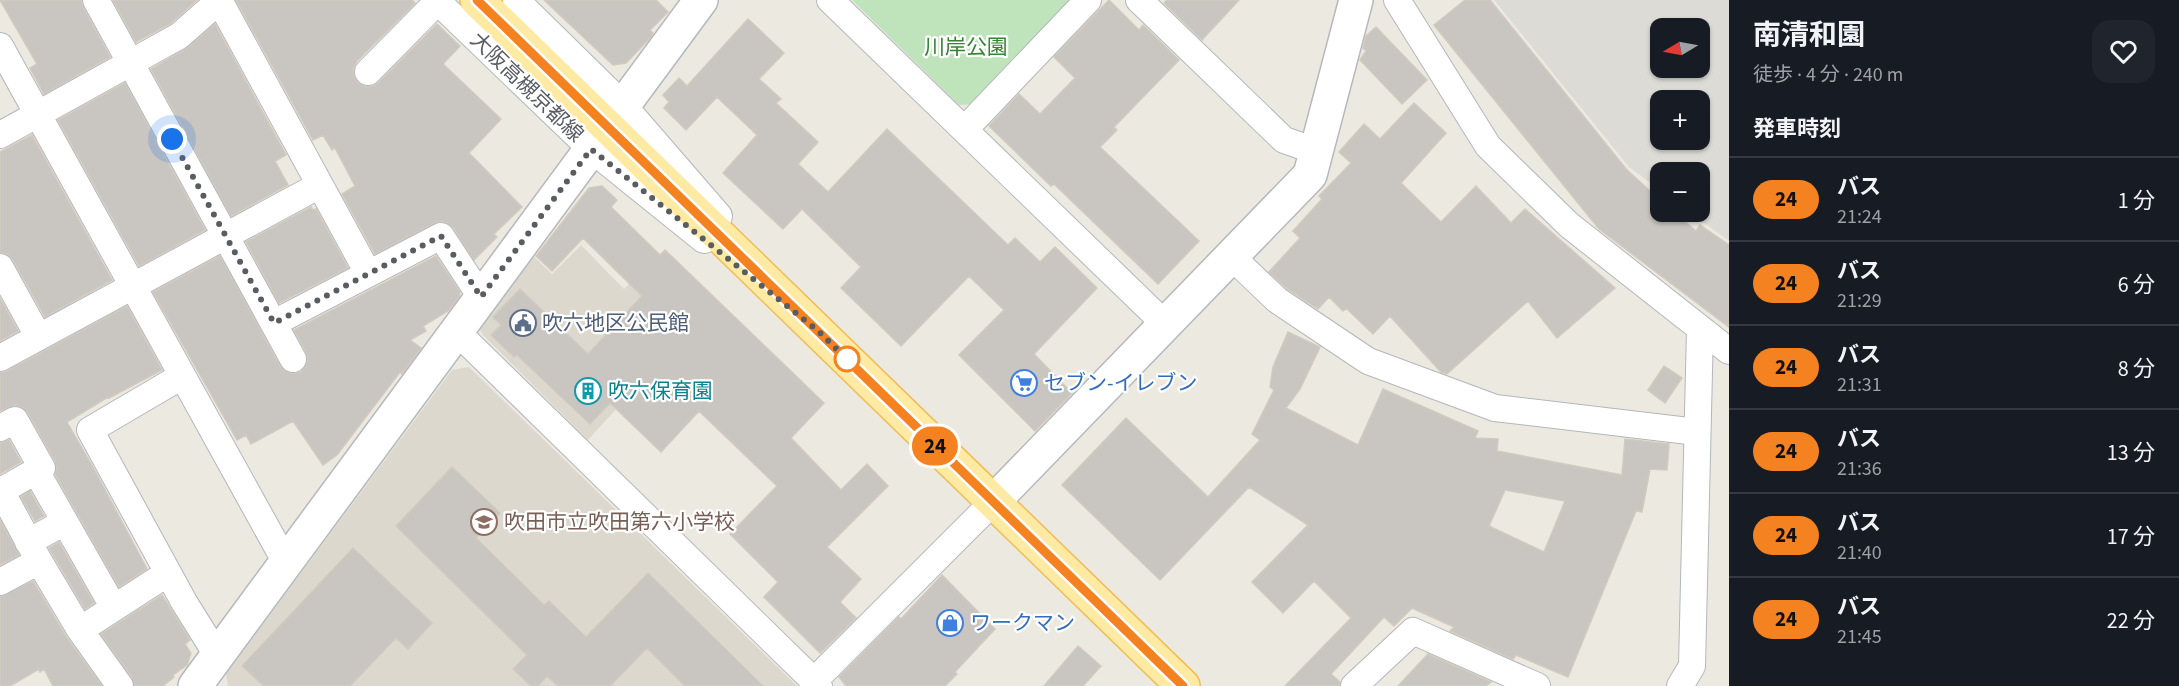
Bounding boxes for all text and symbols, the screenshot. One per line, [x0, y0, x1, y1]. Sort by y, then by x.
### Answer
text: 南清和園 [1753, 15, 1865, 55]
north arrow [1650, 18, 1710, 78]
map controls [1650, 18, 1710, 222]
button: heart [2092, 20, 2155, 83]
street label: 大阪高槻京都線 [464, 25, 590, 149]
park label: 川岸公園 [924, 32, 1008, 62]
text: 徒歩 · 4 分 · 240 m [1753, 61, 1903, 89]
button: + [1650, 90, 1710, 150]
text: 発車時刻 [1753, 113, 1841, 145]
your location [157, 124, 187, 154]
button: − [1650, 162, 1710, 222]
text: バス [1837, 171, 1881, 203]
text: 24 [1775, 184, 1797, 214]
text: 1 分 [2118, 185, 2155, 217]
text: 21:24 [1837, 203, 1882, 231]
text: バス [1837, 255, 1881, 287]
text: 24 [1775, 268, 1797, 298]
text: 6 分 [2118, 269, 2155, 301]
text: 21:29 [1837, 287, 1882, 315]
public building icon: 吹六地区公民館 [508, 308, 538, 338]
place label: 吹六地区公民館 [542, 308, 689, 338]
text: バス [1837, 339, 1881, 371]
unlabelled marker [834, 346, 860, 372]
text: 24 [1775, 352, 1797, 382]
text: 8 分 [2118, 353, 2155, 385]
supermarket icon: セブン-イレブン [1009, 368, 1039, 398]
place label: セブン-イレブン [1044, 368, 1198, 398]
text: 21:31 [1837, 371, 1882, 399]
building icon: 吹六保育園 [573, 376, 603, 406]
place label: 吹六保育園 [608, 376, 713, 406]
text: バス [1837, 423, 1881, 455]
line badge: 24 [908, 426, 962, 466]
text: 24 [924, 431, 946, 461]
text: 24 [1775, 436, 1797, 466]
text: 13 分 [2107, 437, 2155, 469]
text: 21:36 [1837, 455, 1882, 483]
school or university icon: 吹田市立吹田第六小学校 [469, 507, 499, 537]
place label: 吹田市立吹田第六小学校 [504, 507, 735, 537]
text: バス [1837, 507, 1881, 539]
text: 24 [1775, 520, 1797, 550]
text: 17 分 [2107, 521, 2155, 553]
text: 21:40 [1837, 539, 1882, 567]
text: バス [1837, 591, 1881, 623]
text: 24 [1775, 604, 1797, 634]
text: 22 分 [2107, 605, 2155, 637]
shop icon: ワークマン [935, 608, 965, 638]
place label: ワークマン [970, 608, 1075, 638]
text: 21:45 [1837, 623, 1882, 651]

